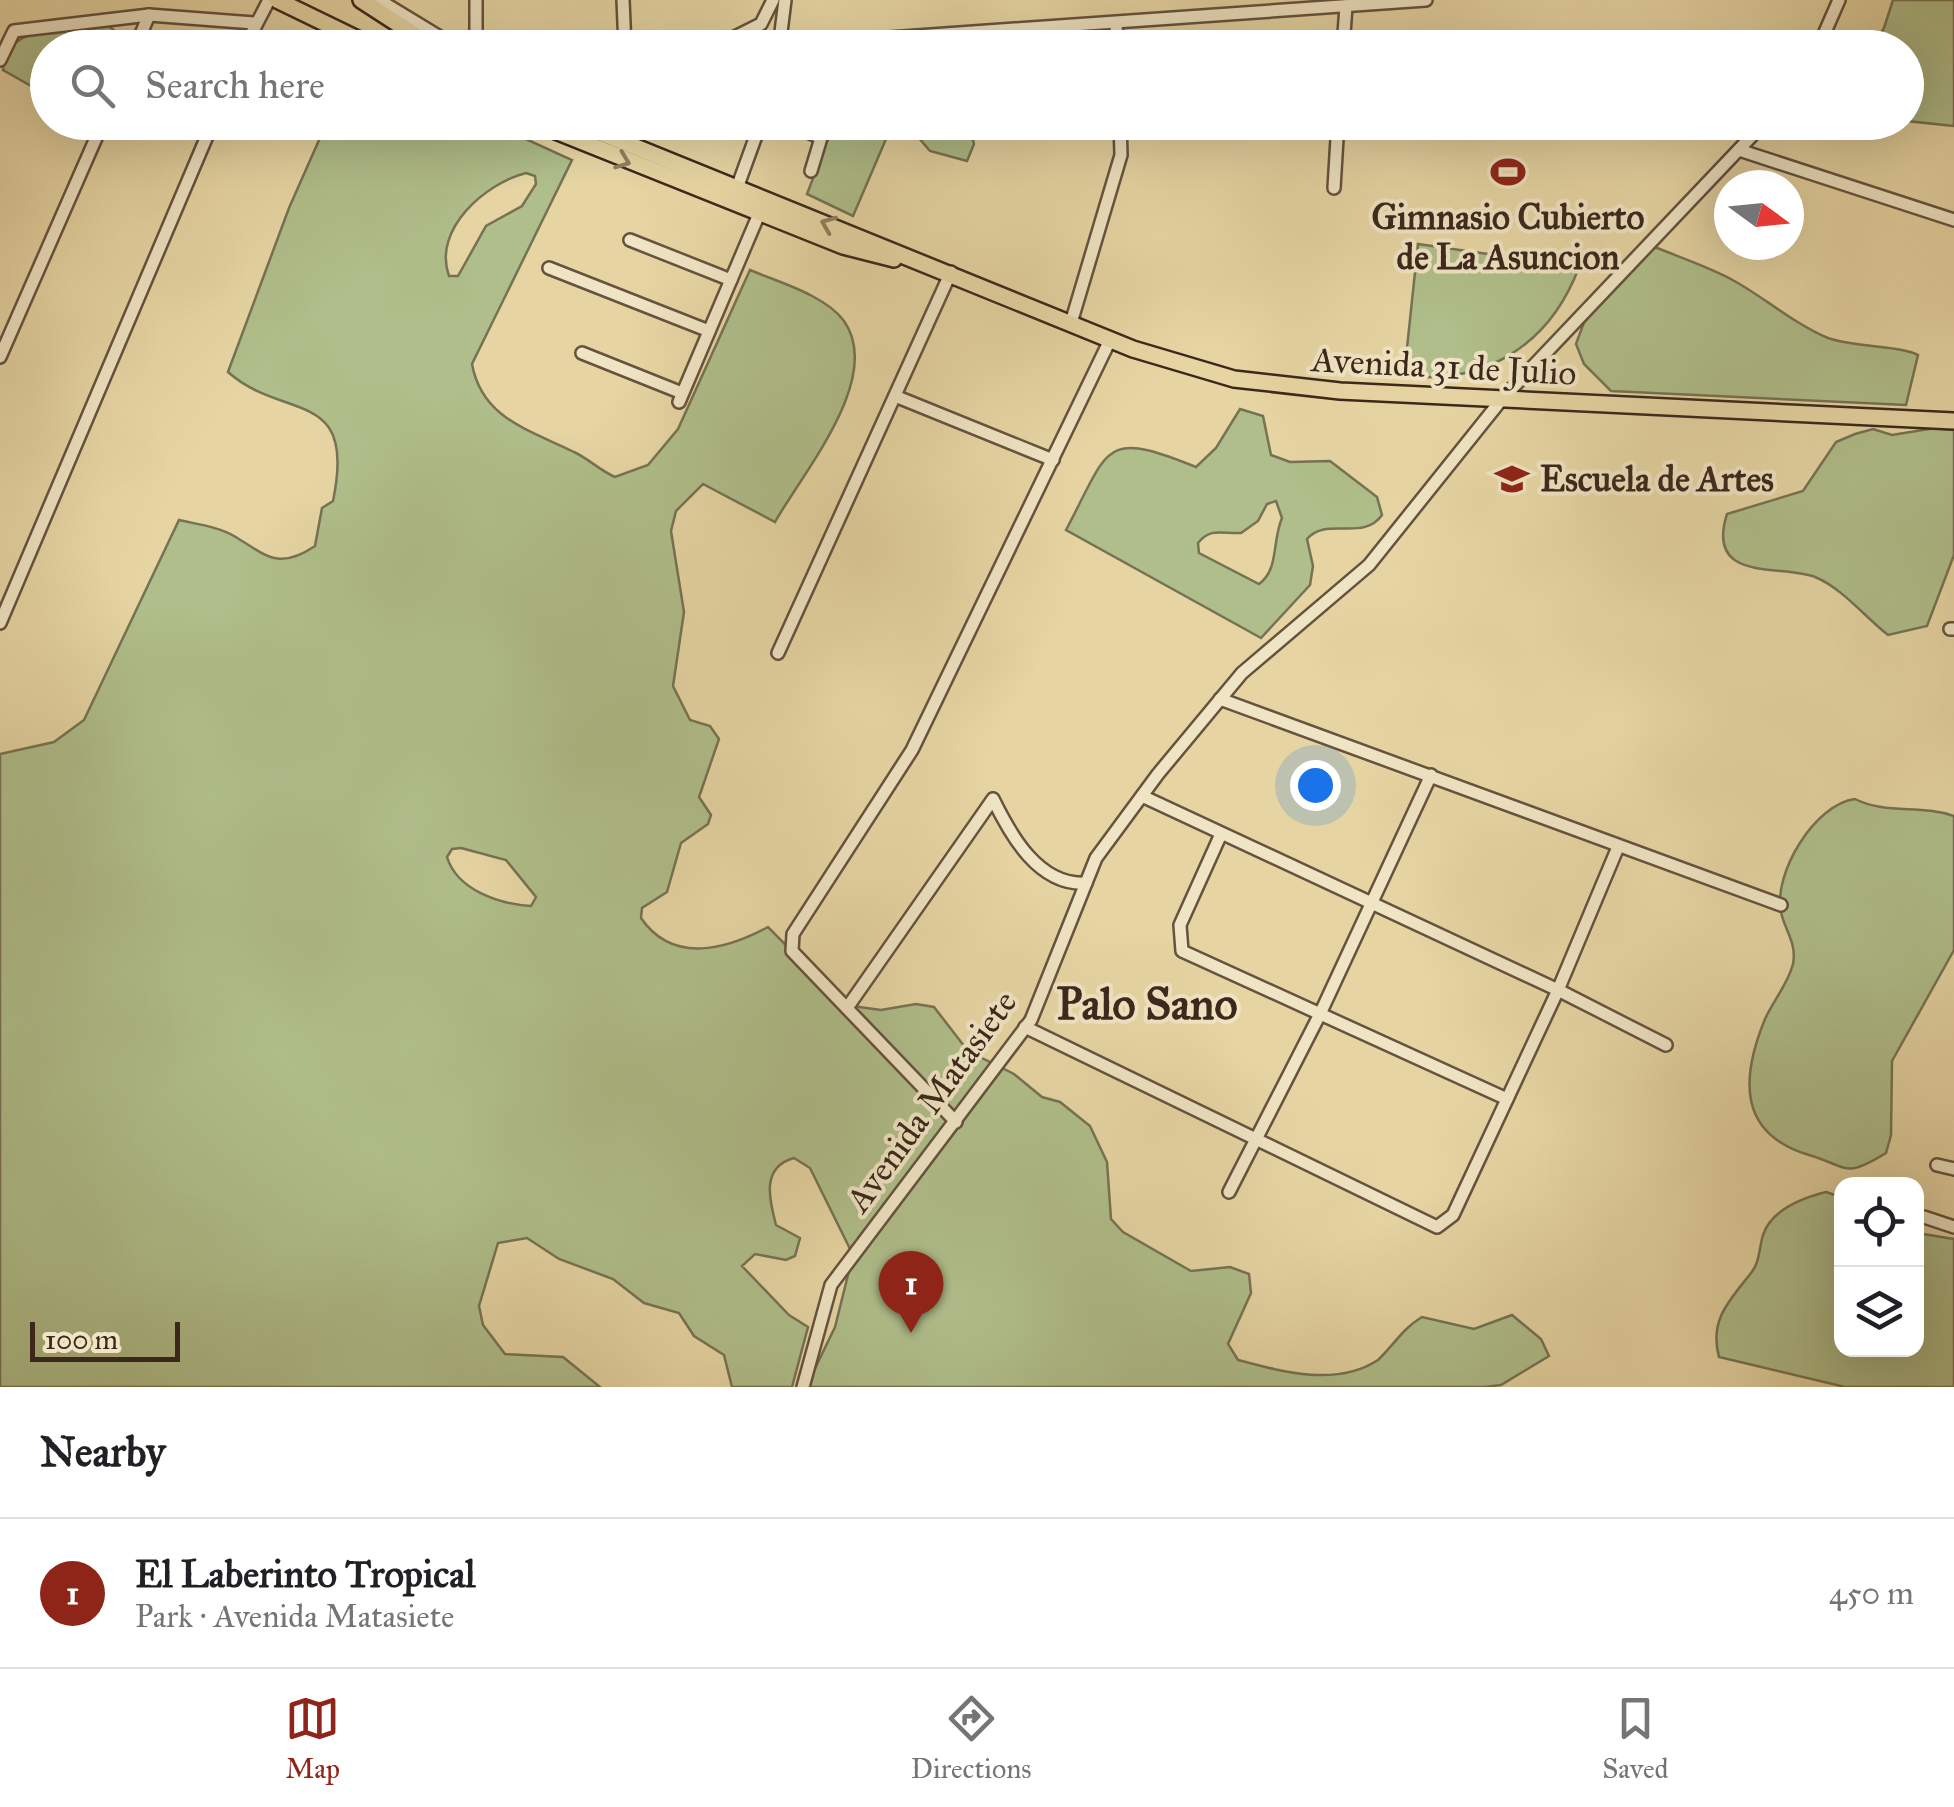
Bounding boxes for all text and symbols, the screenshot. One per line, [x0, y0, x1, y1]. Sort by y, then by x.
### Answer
search box [30, 30, 1924, 140]
icon: search [65, 58, 120, 113]
text: Search here [145, 62, 325, 108]
one-way arrow [613, 149, 631, 169]
sports icon: Gimnasio Cubierto de La Asuncion [1489, 153, 1527, 191]
north arrow [1714, 170, 1804, 260]
place label: Gimnasio Cubierto de La Asuncion [1372, 196, 1645, 279]
one-way arrow [820, 216, 838, 236]
street label: Avenida 31 de Julio [1308, 338, 1578, 395]
place label: Escuela de Artes [1540, 458, 1774, 501]
school or university icon: Escuela de Artes [1493, 460, 1531, 498]
your location [1290, 760, 1341, 811]
district label: Palo Sano [1057, 976, 1237, 1031]
street label: Avenida Matasiete [835, 982, 1026, 1222]
map controls [1834, 1177, 1924, 1357]
button: locate [1834, 1177, 1924, 1267]
pin: 1 [878, 1250, 944, 1333]
button: layers [1834, 1267, 1924, 1357]
scale bar [30, 1317, 180, 1362]
text: 100 m [45, 1322, 118, 1357]
text: Nearby [40, 1426, 165, 1478]
text: El Laberinto Tropical [135, 1551, 476, 1597]
text: 1 [66, 1574, 79, 1613]
text: 450 m [1829, 1574, 1914, 1613]
text: Park · Avenida Matasiete [135, 1597, 454, 1636]
tab: Map [285, 1691, 340, 1786]
tab: Directions [911, 1691, 1032, 1786]
tab: Saved [1602, 1691, 1669, 1786]

